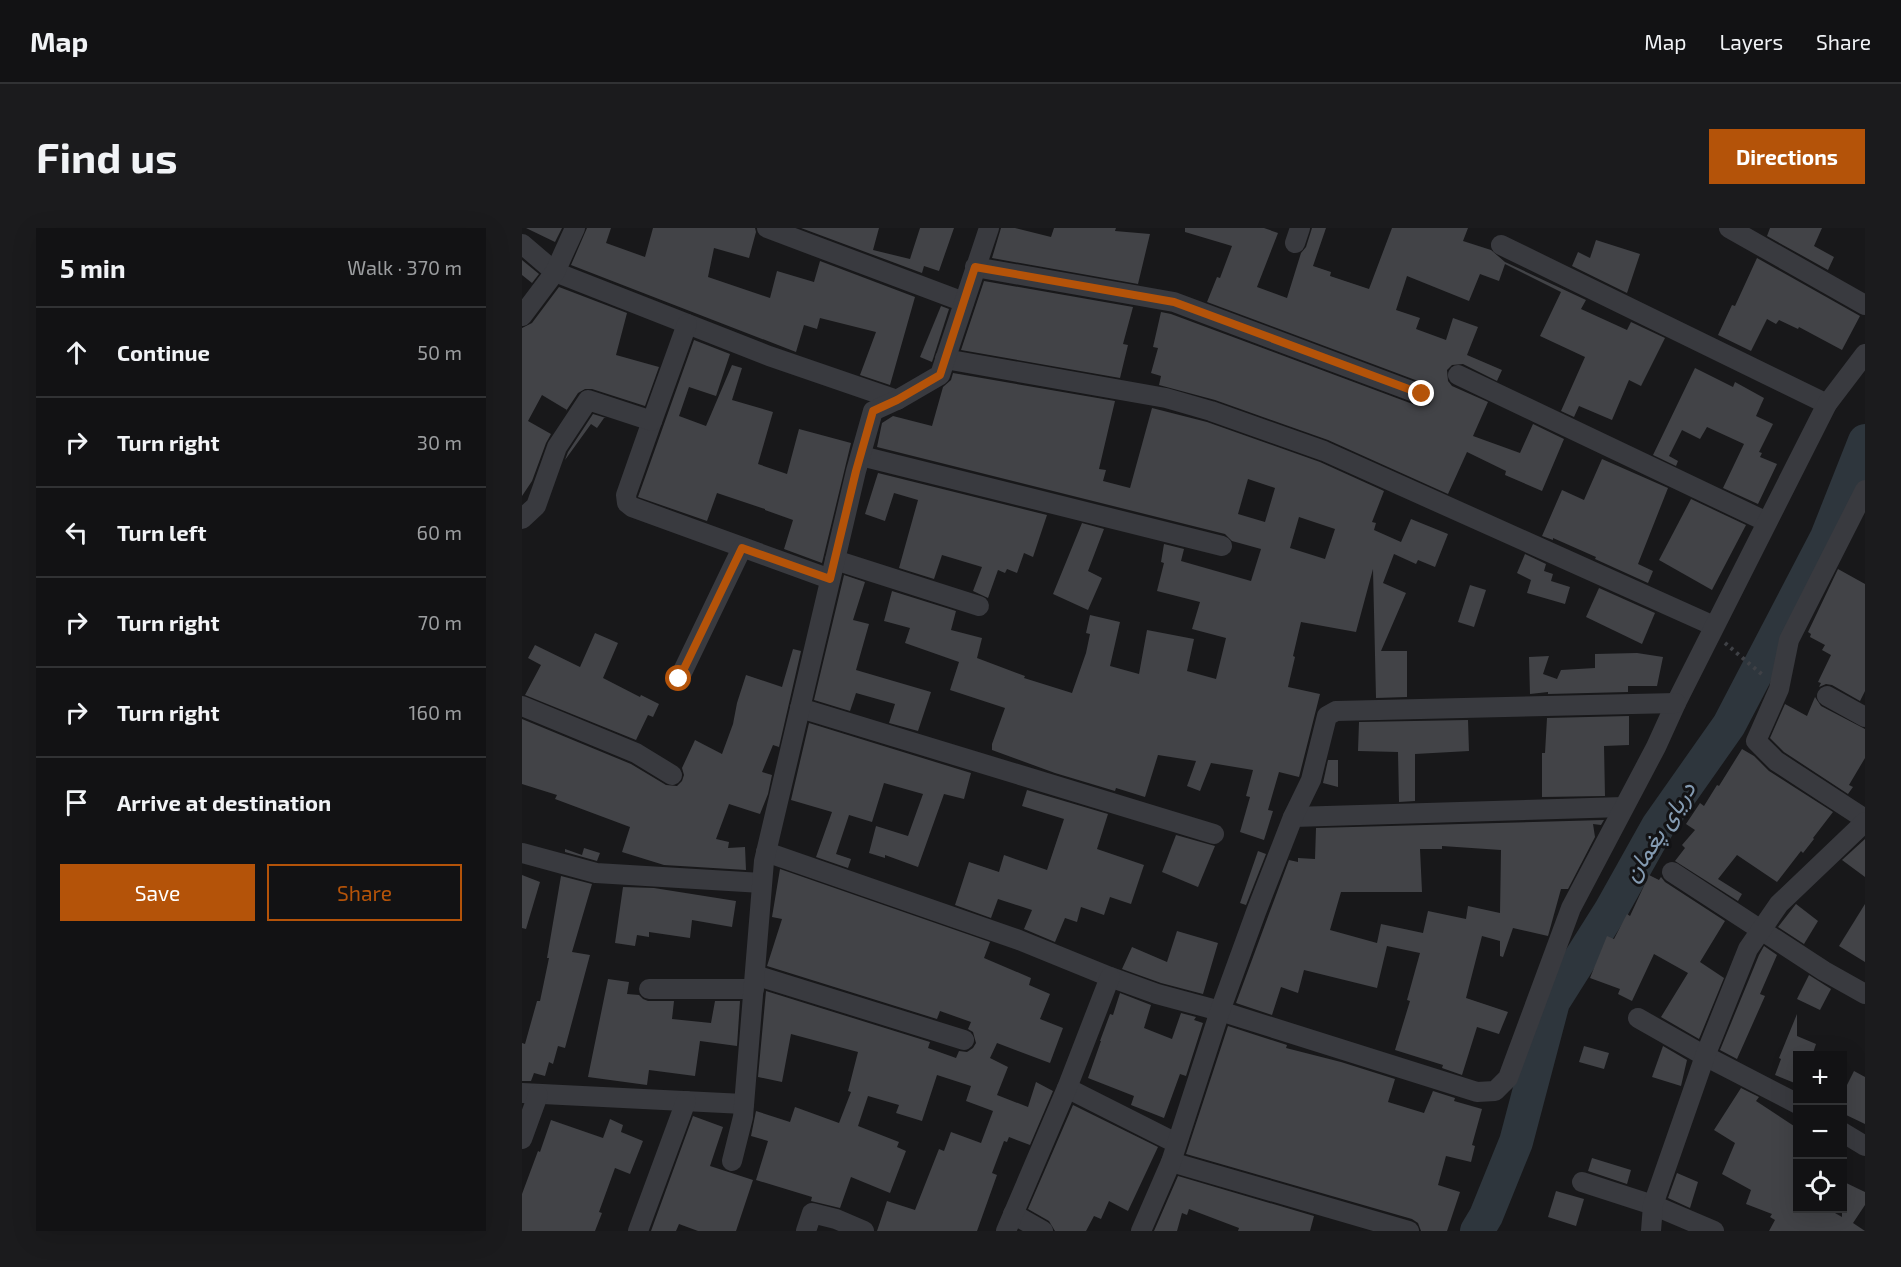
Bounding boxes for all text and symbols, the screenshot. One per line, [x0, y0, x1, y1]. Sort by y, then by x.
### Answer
text: Map [30, 24, 88, 58]
text: Map [1644, 29, 1686, 54]
text: Layers [1719, 29, 1783, 54]
text: Share [1816, 29, 1871, 54]
button: Directions [1709, 129, 1865, 184]
text: Find us [36, 131, 178, 181]
text: 5 min [60, 252, 126, 283]
text: Walk · 370 m [347, 255, 462, 279]
icon: ahead [60, 336, 93, 369]
text: Continue [117, 339, 210, 365]
text: 50 m [417, 340, 462, 364]
route end [1408, 380, 1434, 406]
icon: right [60, 426, 93, 459]
text: Turn right [117, 429, 219, 455]
text: 30 m [417, 430, 462, 454]
icon: left [60, 516, 93, 549]
text: Turn left [117, 519, 206, 545]
text: 60 m [417, 520, 462, 544]
icon: right [60, 606, 93, 639]
text: Turn right [117, 609, 219, 635]
text: 70 m [418, 610, 462, 634]
route start [665, 665, 691, 691]
icon: right [60, 696, 93, 729]
text: Turn right [117, 699, 219, 725]
text: 160 m [409, 700, 462, 724]
water label: دریای پغمان [1615, 775, 1704, 888]
icon: arrive [60, 786, 93, 819]
text: Arrive at destination [117, 789, 331, 815]
button: Save [60, 864, 255, 921]
button: Share [267, 864, 462, 921]
map controls [1793, 1051, 1847, 1213]
button: + [1793, 1051, 1847, 1105]
button: − [1793, 1105, 1847, 1159]
button: locate [1793, 1159, 1847, 1213]

